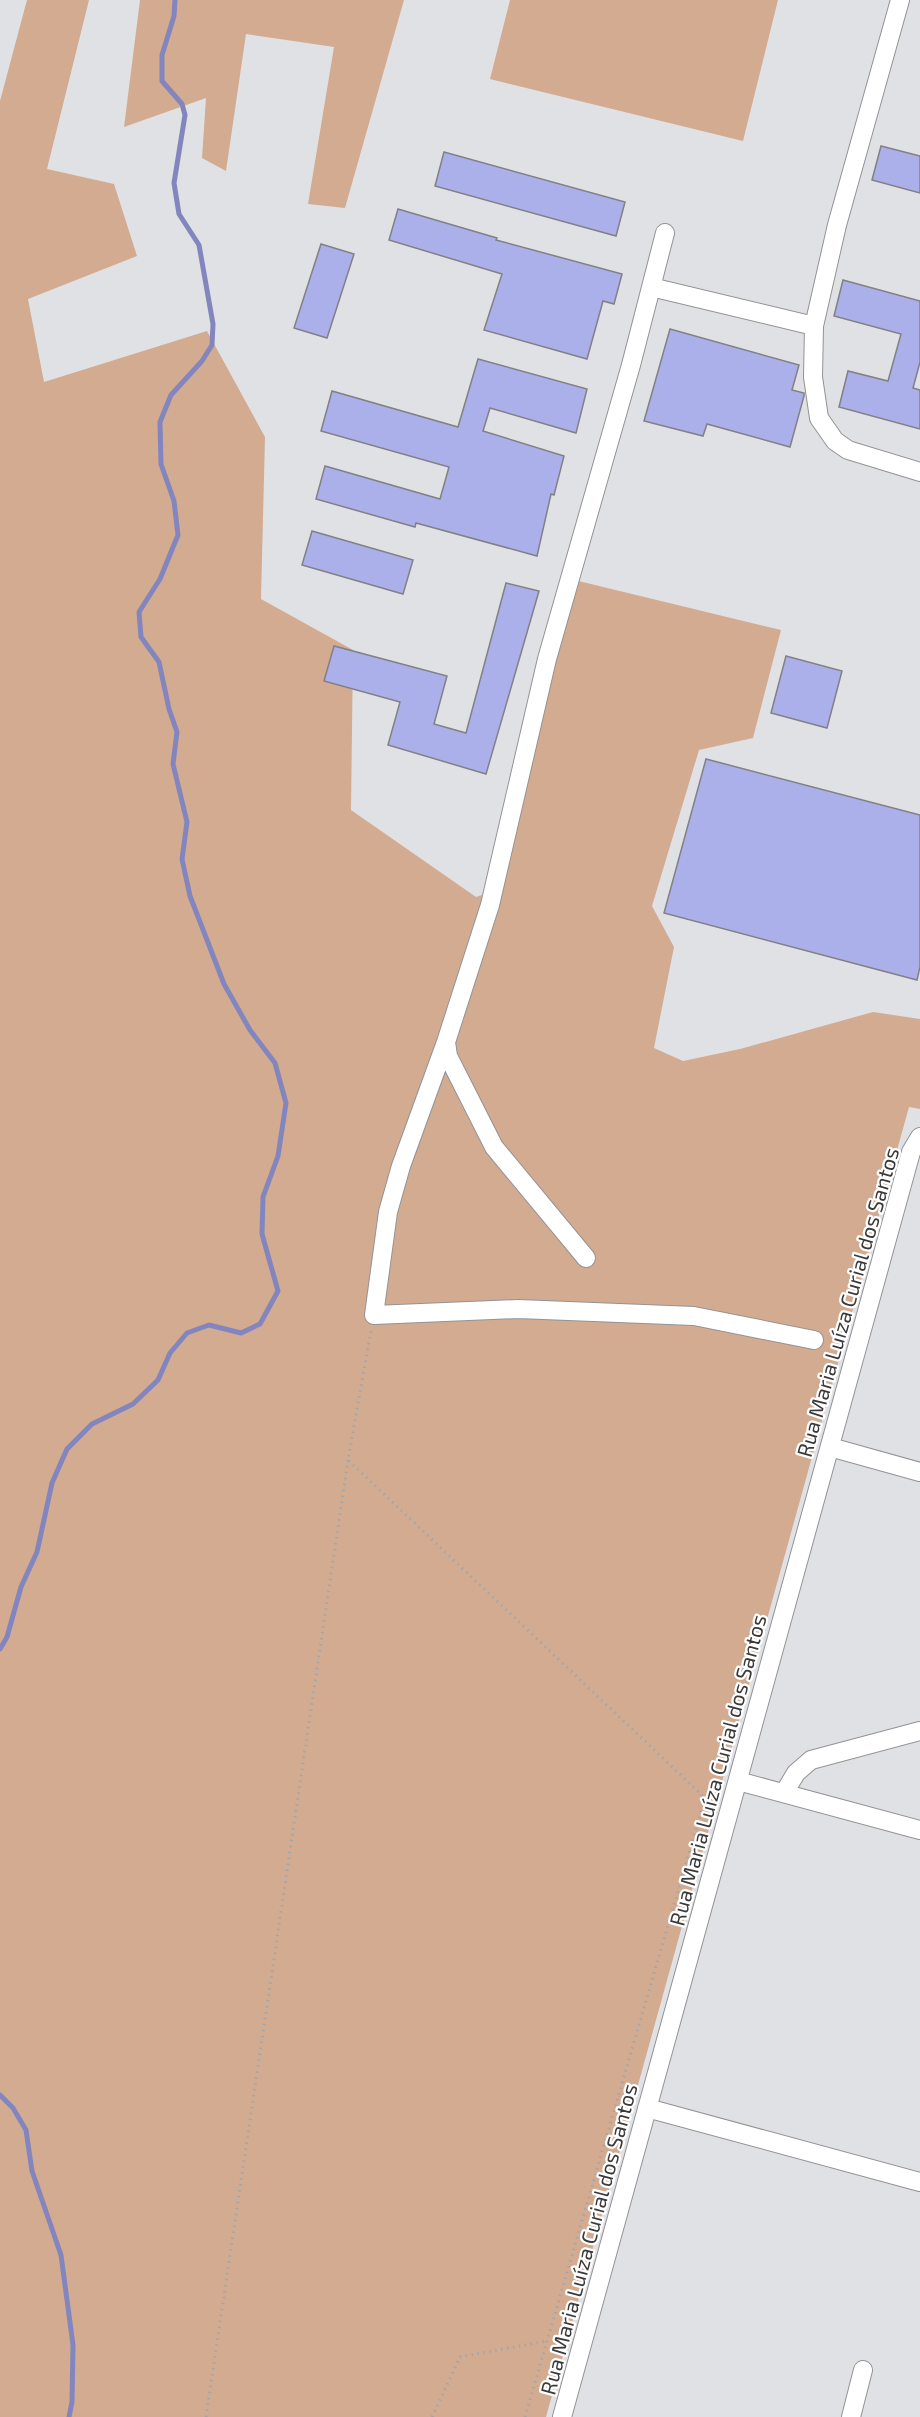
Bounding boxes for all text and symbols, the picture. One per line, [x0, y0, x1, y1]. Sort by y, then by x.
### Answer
street label: Rua Maria Luíza Curial dos Santos [791, 1144, 903, 1460]
street label: Rua Maria Luíza Curial dos Santos [663, 1612, 771, 1928]
street label: Rua Maria Luíza Curial dos Santos [534, 2081, 642, 2397]

